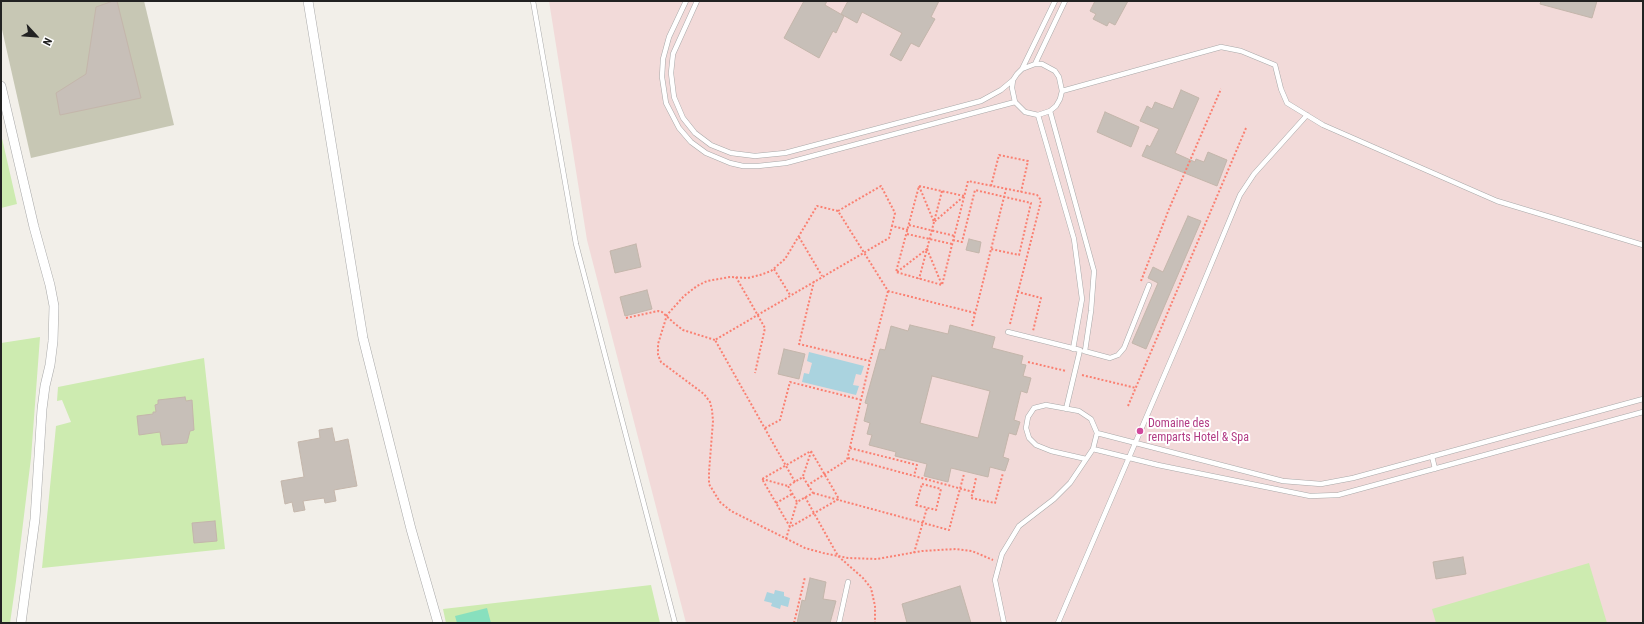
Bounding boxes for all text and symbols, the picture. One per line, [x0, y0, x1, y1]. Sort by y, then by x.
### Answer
north arrow [16, 16, 56, 56]
text: N [40, 36, 55, 47]
place label: Domaine des remparts Hotel & Spa [1148, 417, 1249, 445]
marker: Domaine des remparts Hotel & Spa [1135, 426, 1145, 436]

